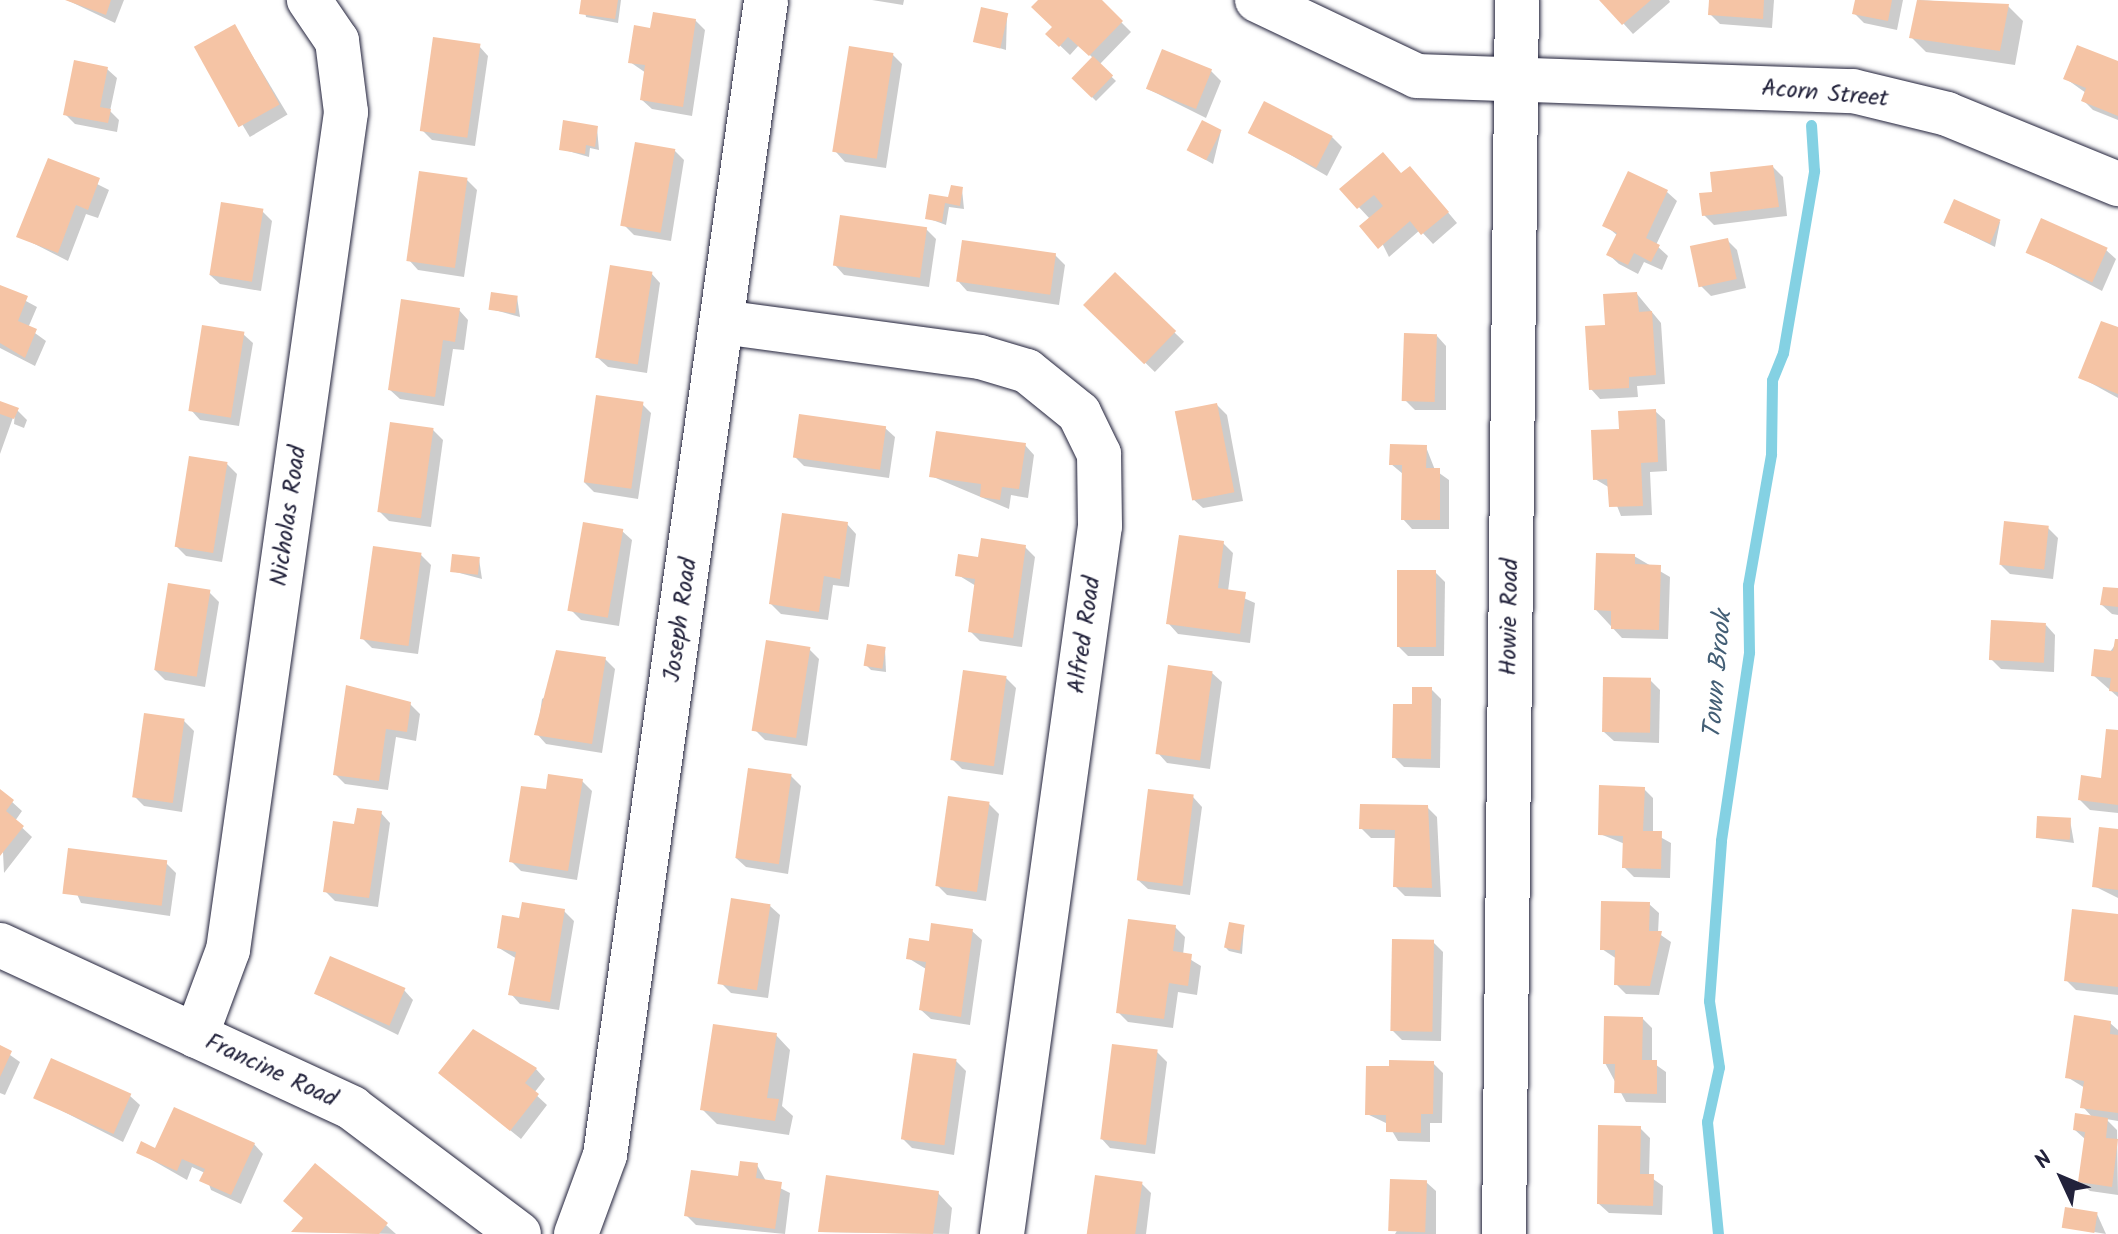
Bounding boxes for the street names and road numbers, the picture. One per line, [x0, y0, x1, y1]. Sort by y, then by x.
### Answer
street label: Acorn Street [1760, 74, 1890, 114]
street label: Nicholas Road [265, 444, 313, 588]
street label: Joseph Road [658, 556, 704, 684]
street label: Howie Road [1495, 558, 1525, 676]
street label: Alfred Road [1063, 575, 1107, 695]
street label: Francine Road [200, 1028, 342, 1114]

